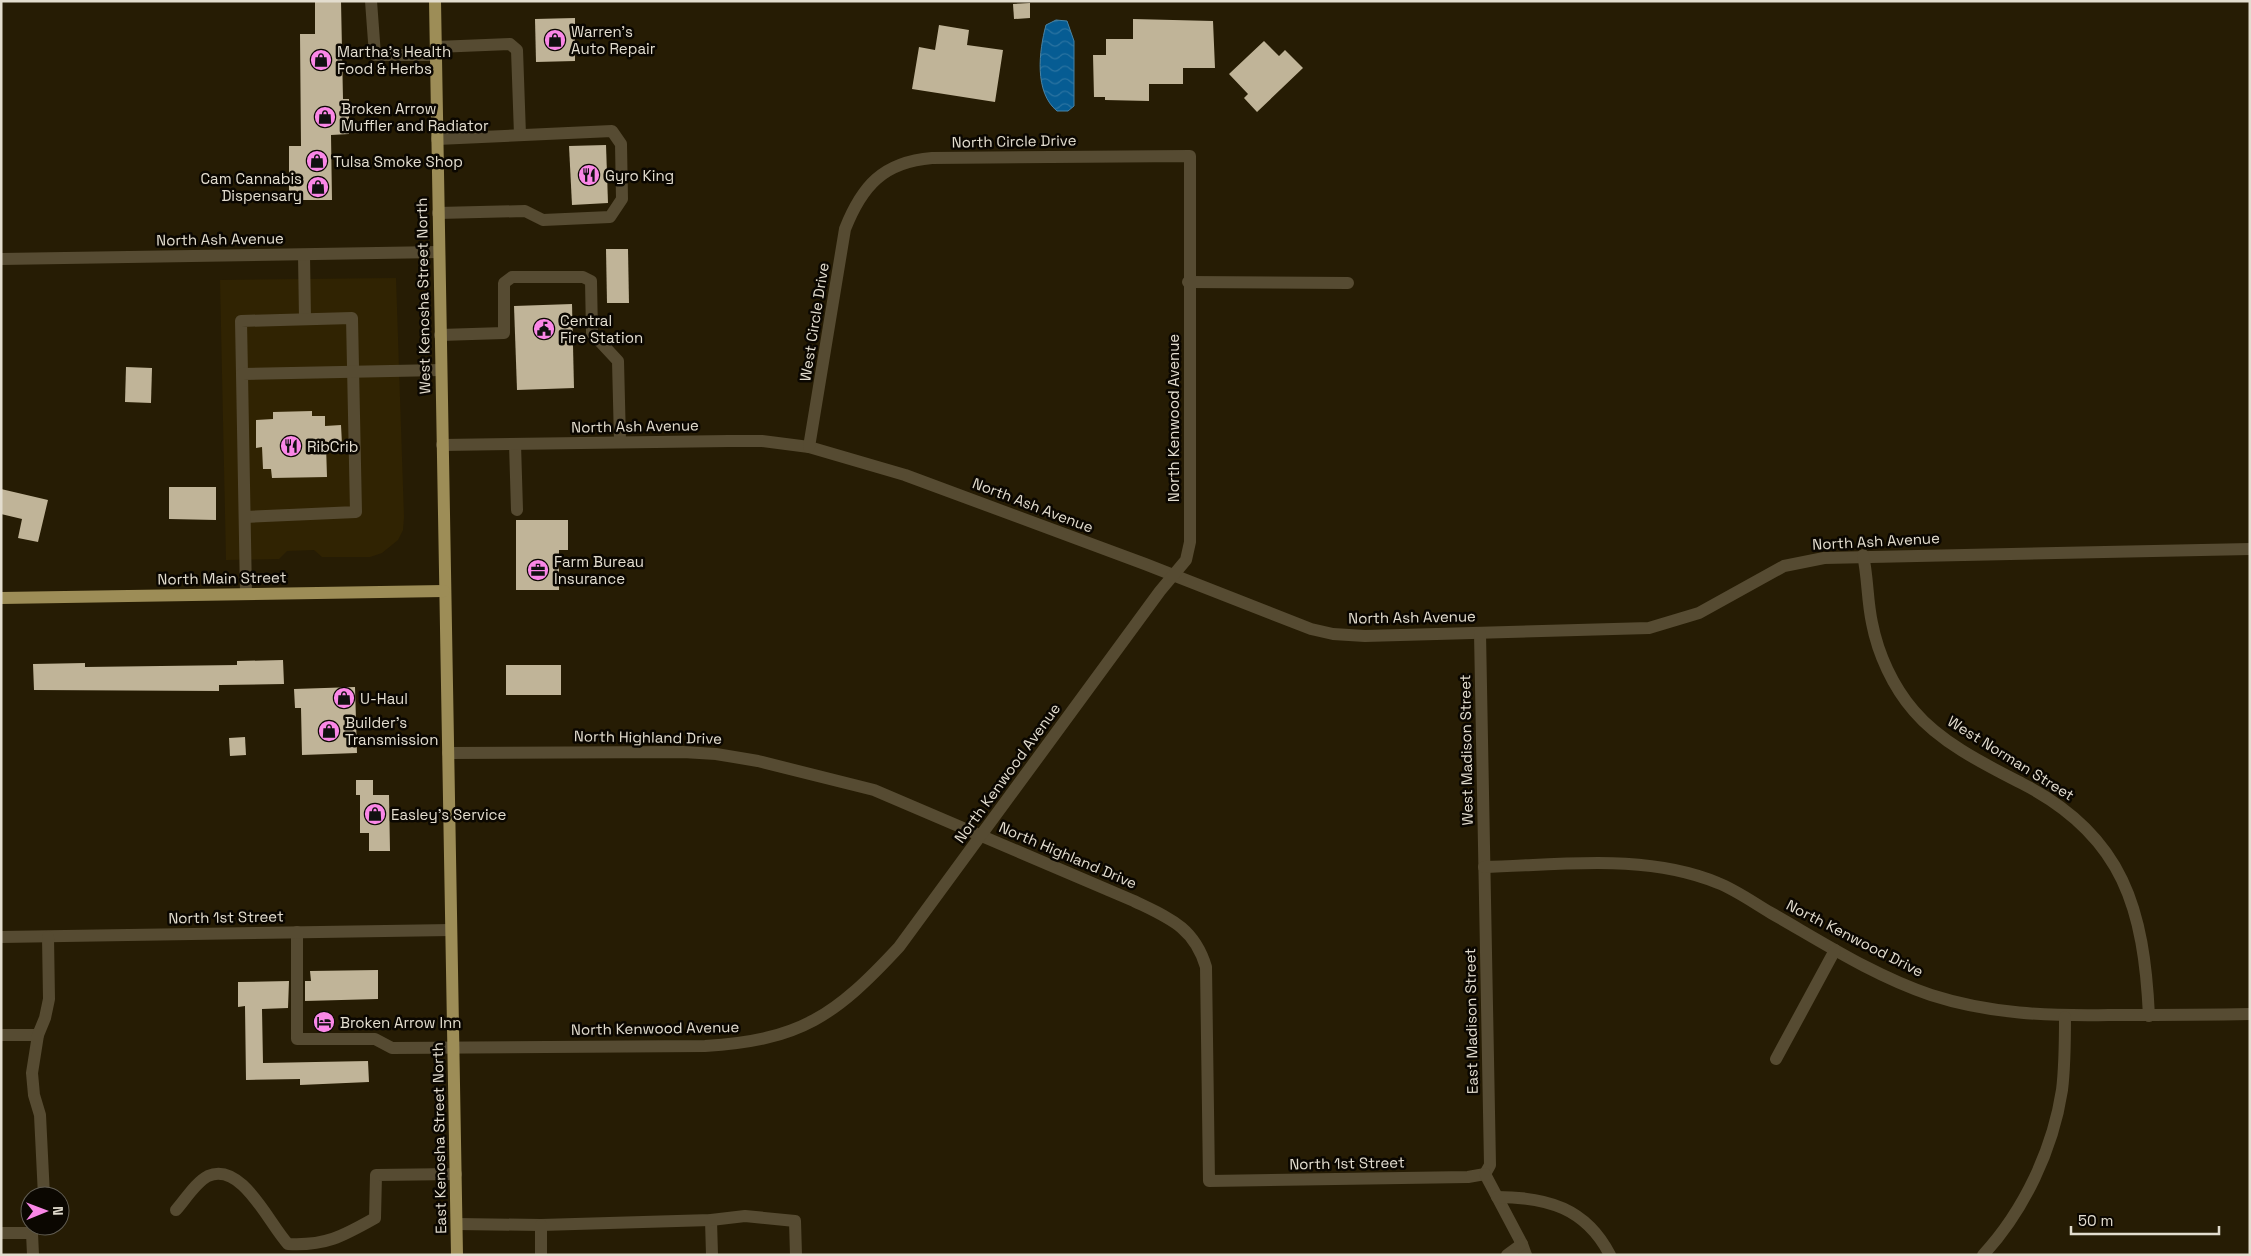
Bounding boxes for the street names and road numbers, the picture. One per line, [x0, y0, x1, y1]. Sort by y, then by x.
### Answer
street label: North Circle Drive [951, 130, 1077, 152]
street label: West Kenosha Street North [412, 197, 434, 395]
street label: North Ash Avenue [156, 228, 284, 250]
street label: West Circle Drive [795, 261, 833, 383]
street label: North Kenwood Avenue [1164, 334, 1183, 502]
street label: North Ash Avenue [571, 415, 699, 437]
street label: North Ash Avenue [970, 473, 1096, 537]
street label: North Ash Avenue [1812, 528, 1940, 554]
street label: North Main Street [157, 567, 287, 589]
street label: North Ash Avenue [1348, 606, 1476, 628]
street label: West Madison Street [1455, 674, 1477, 826]
street label: North Kenwood Avenue [950, 699, 1064, 847]
street label: West Norman Street [1944, 711, 2078, 805]
street label: North Highland Drive [574, 726, 722, 748]
street label: North Highland Drive [996, 817, 1140, 893]
street label: North Kenwood Drive [1783, 895, 1927, 981]
street label: North 1st Street [168, 906, 284, 928]
street label: East Madison Street [1460, 948, 1482, 1094]
street label: North Kenwood Avenue [571, 1017, 739, 1039]
street label: East Kenosha Street North [428, 1042, 450, 1234]
street label: North 1st Street [1289, 1152, 1405, 1174]

